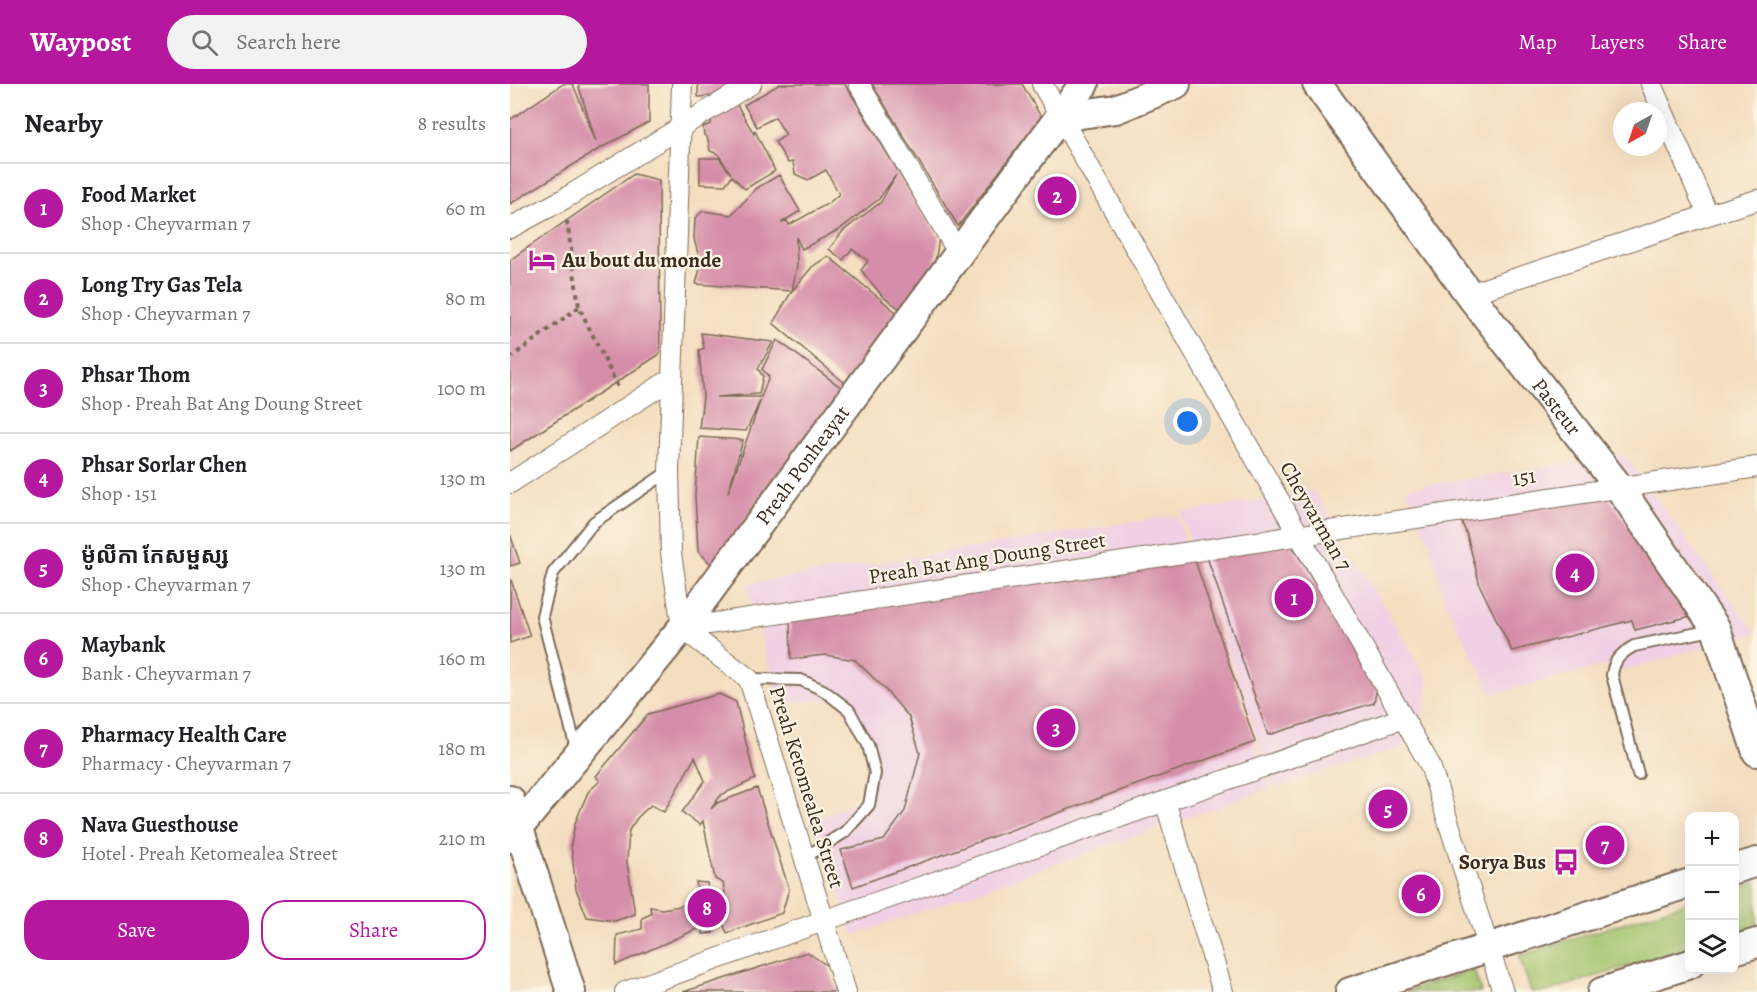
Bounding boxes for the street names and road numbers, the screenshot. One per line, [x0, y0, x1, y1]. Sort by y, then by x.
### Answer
street label: Pasteur [1526, 372, 1588, 441]
street label: Preah Ponheayat [749, 400, 856, 531]
street label: Cheyvarman 7 [1273, 456, 1359, 576]
street label: 151 [1510, 461, 1538, 493]
street label: Preah Bat Ang Doung Street [866, 525, 1108, 591]
street label: Preah Ketomealea Street [763, 683, 851, 892]

